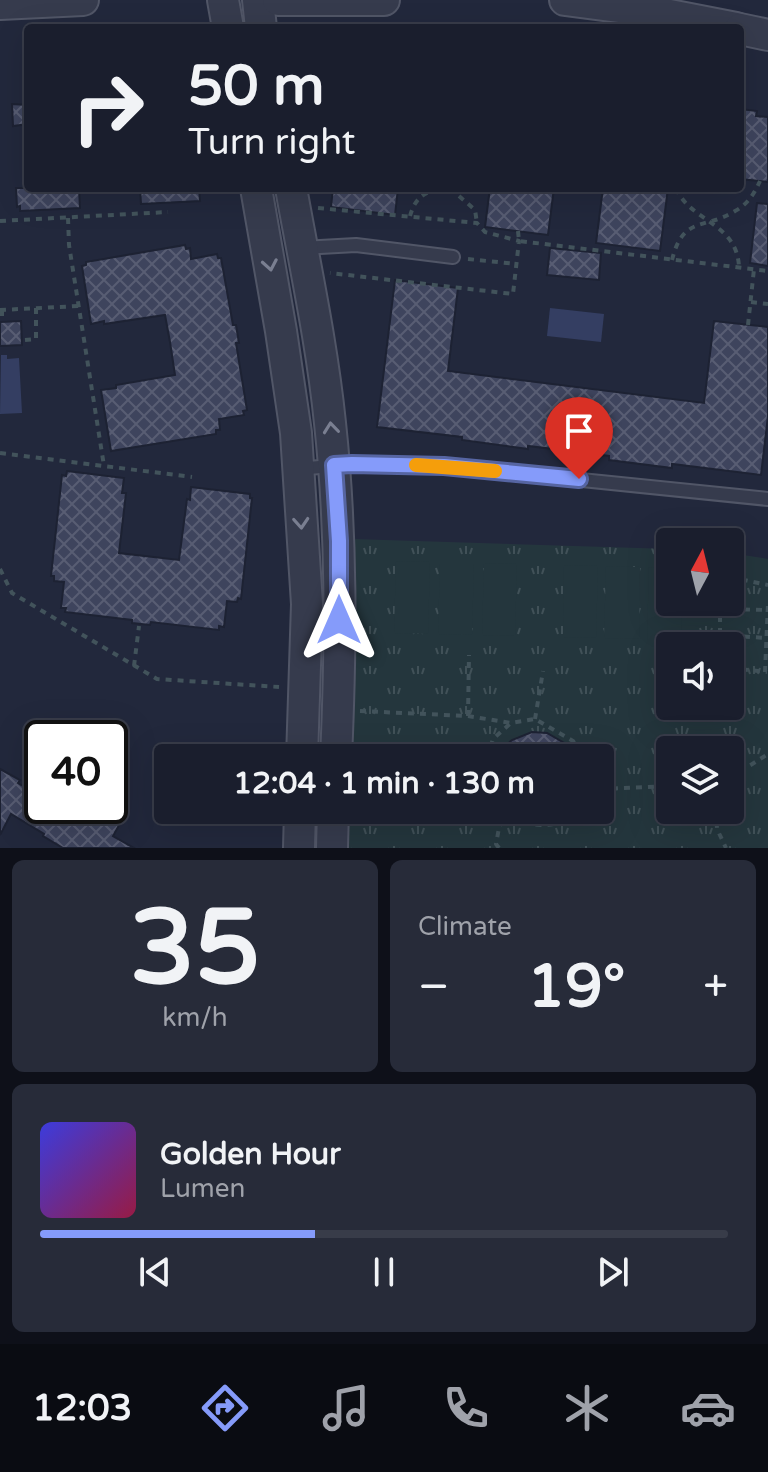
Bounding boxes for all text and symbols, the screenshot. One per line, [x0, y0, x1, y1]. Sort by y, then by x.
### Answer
text: 50 m [188, 53, 324, 120]
icon: right [56, 56, 160, 160]
text: Turn right [188, 121, 355, 164]
one-way arrow [260, 258, 277, 272]
pin [545, 397, 613, 479]
icon: arrive [557, 409, 601, 453]
one-way arrow [322, 421, 339, 434]
one-way arrow [292, 516, 309, 529]
north arrow [656, 528, 744, 616]
map controls [656, 528, 744, 824]
position arrow [297, 578, 381, 662]
button: sound [656, 632, 744, 720]
speed limit sign: 40 [24, 720, 128, 824]
button: layers [656, 736, 744, 824]
text: 12:04 · 1 min · 130 m [233, 765, 535, 802]
text: 35 [130, 887, 260, 1012]
text: Climate [418, 911, 512, 942]
text: 19° [527, 951, 625, 1023]
text: − [418, 961, 449, 1014]
text: + [703, 961, 728, 1014]
text: km/h [162, 1002, 228, 1033]
text: Golden Hour [160, 1136, 341, 1173]
text: Lumen [160, 1173, 245, 1204]
icon: previous [133, 1250, 177, 1294]
icon: pause [362, 1250, 406, 1294]
icon: next [591, 1250, 635, 1294]
icon: directions [197, 1380, 253, 1436]
icon: music [318, 1380, 374, 1436]
icon: phone [438, 1380, 494, 1436]
icon: climate [559, 1380, 615, 1436]
icon: car [680, 1380, 736, 1436]
text: 12:03 [32, 1387, 132, 1430]

